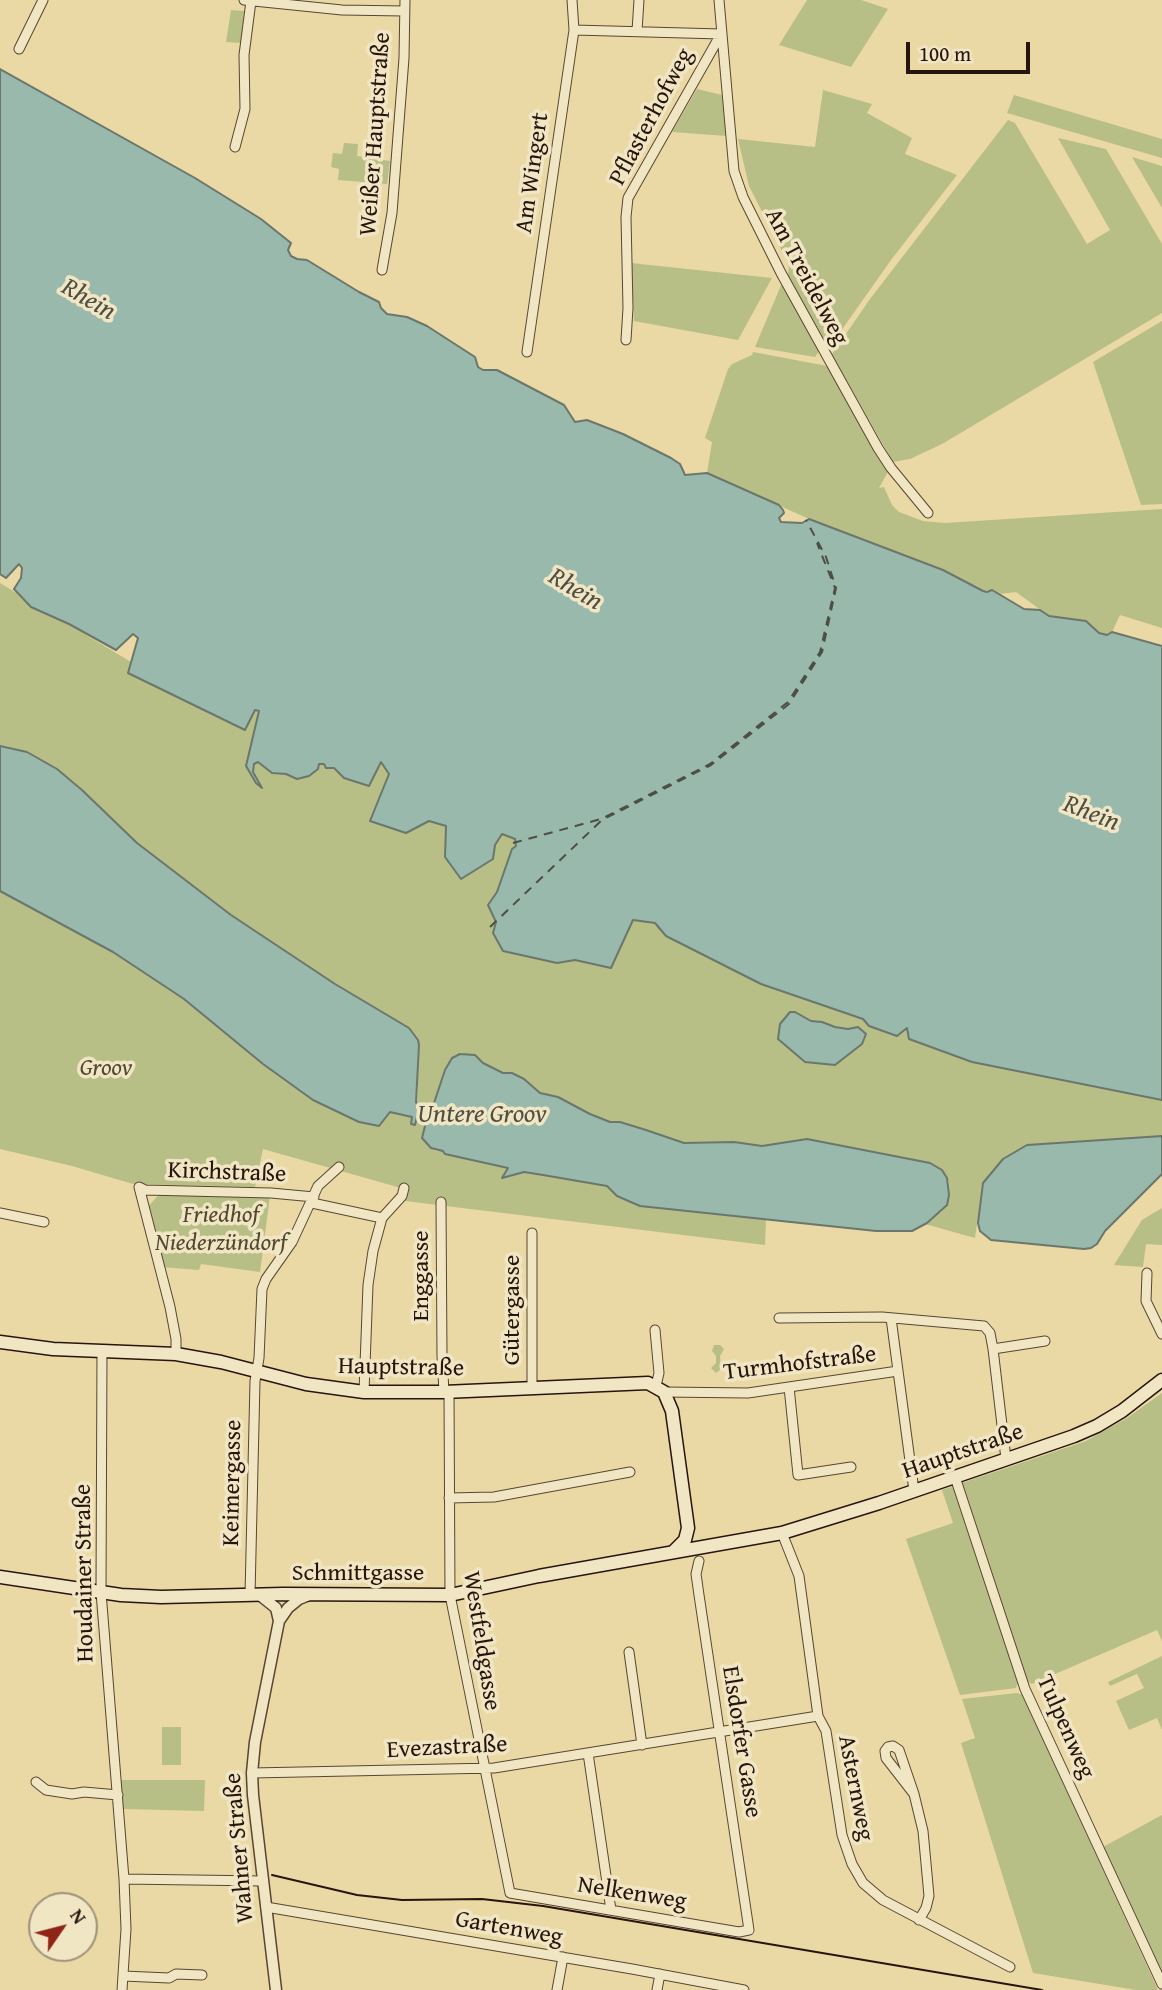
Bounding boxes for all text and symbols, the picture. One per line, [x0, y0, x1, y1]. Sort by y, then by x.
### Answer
scale bar [910, 28, 1034, 72]
street label: Weißer Hauptstraße [355, 31, 397, 237]
text: 100 m [919, 38, 971, 69]
street label: Pflasterhofweg [604, 44, 700, 190]
street label: Am Wingert [510, 111, 556, 235]
street label: Am Treidelweg [758, 204, 854, 350]
water label: Rhein [55, 272, 121, 328]
water label: Rhein [542, 562, 608, 618]
water label: Rhein [1059, 789, 1123, 839]
park label: Groov [80, 1055, 132, 1083]
water label: Untere Groov [417, 1099, 547, 1131]
street label: Kirchstraße [167, 1157, 287, 1189]
park label: Friedhof Niederzündorf [155, 1202, 287, 1258]
street label: Enggasse [408, 1230, 436, 1322]
street label: Gütergasse [499, 1255, 527, 1365]
street label: Turmhofstraße [722, 1340, 878, 1388]
street label: Hauptstraße [338, 1353, 464, 1383]
street label: Hauptstraße [899, 1418, 1027, 1486]
street label: Keimergasse [217, 1419, 249, 1547]
street label: Houdainer Straße [69, 1484, 101, 1662]
street label: Schmittgasse [292, 1560, 424, 1588]
street label: Westfeldgasse [456, 1569, 506, 1713]
street label: Elsdorfer Gasse [715, 1664, 767, 1820]
street label: Tulpenweg [1029, 1671, 1101, 1783]
street label: Evezastraße [386, 1730, 508, 1766]
street label: Asternweg [831, 1733, 879, 1843]
street label: Wahner Straße [219, 1772, 261, 1924]
street label: Nelkenweg [575, 1871, 689, 1917]
north arrow [28, 1892, 98, 1962]
text: N [63, 1903, 94, 1929]
street label: Gartenweg [453, 1905, 565, 1953]

